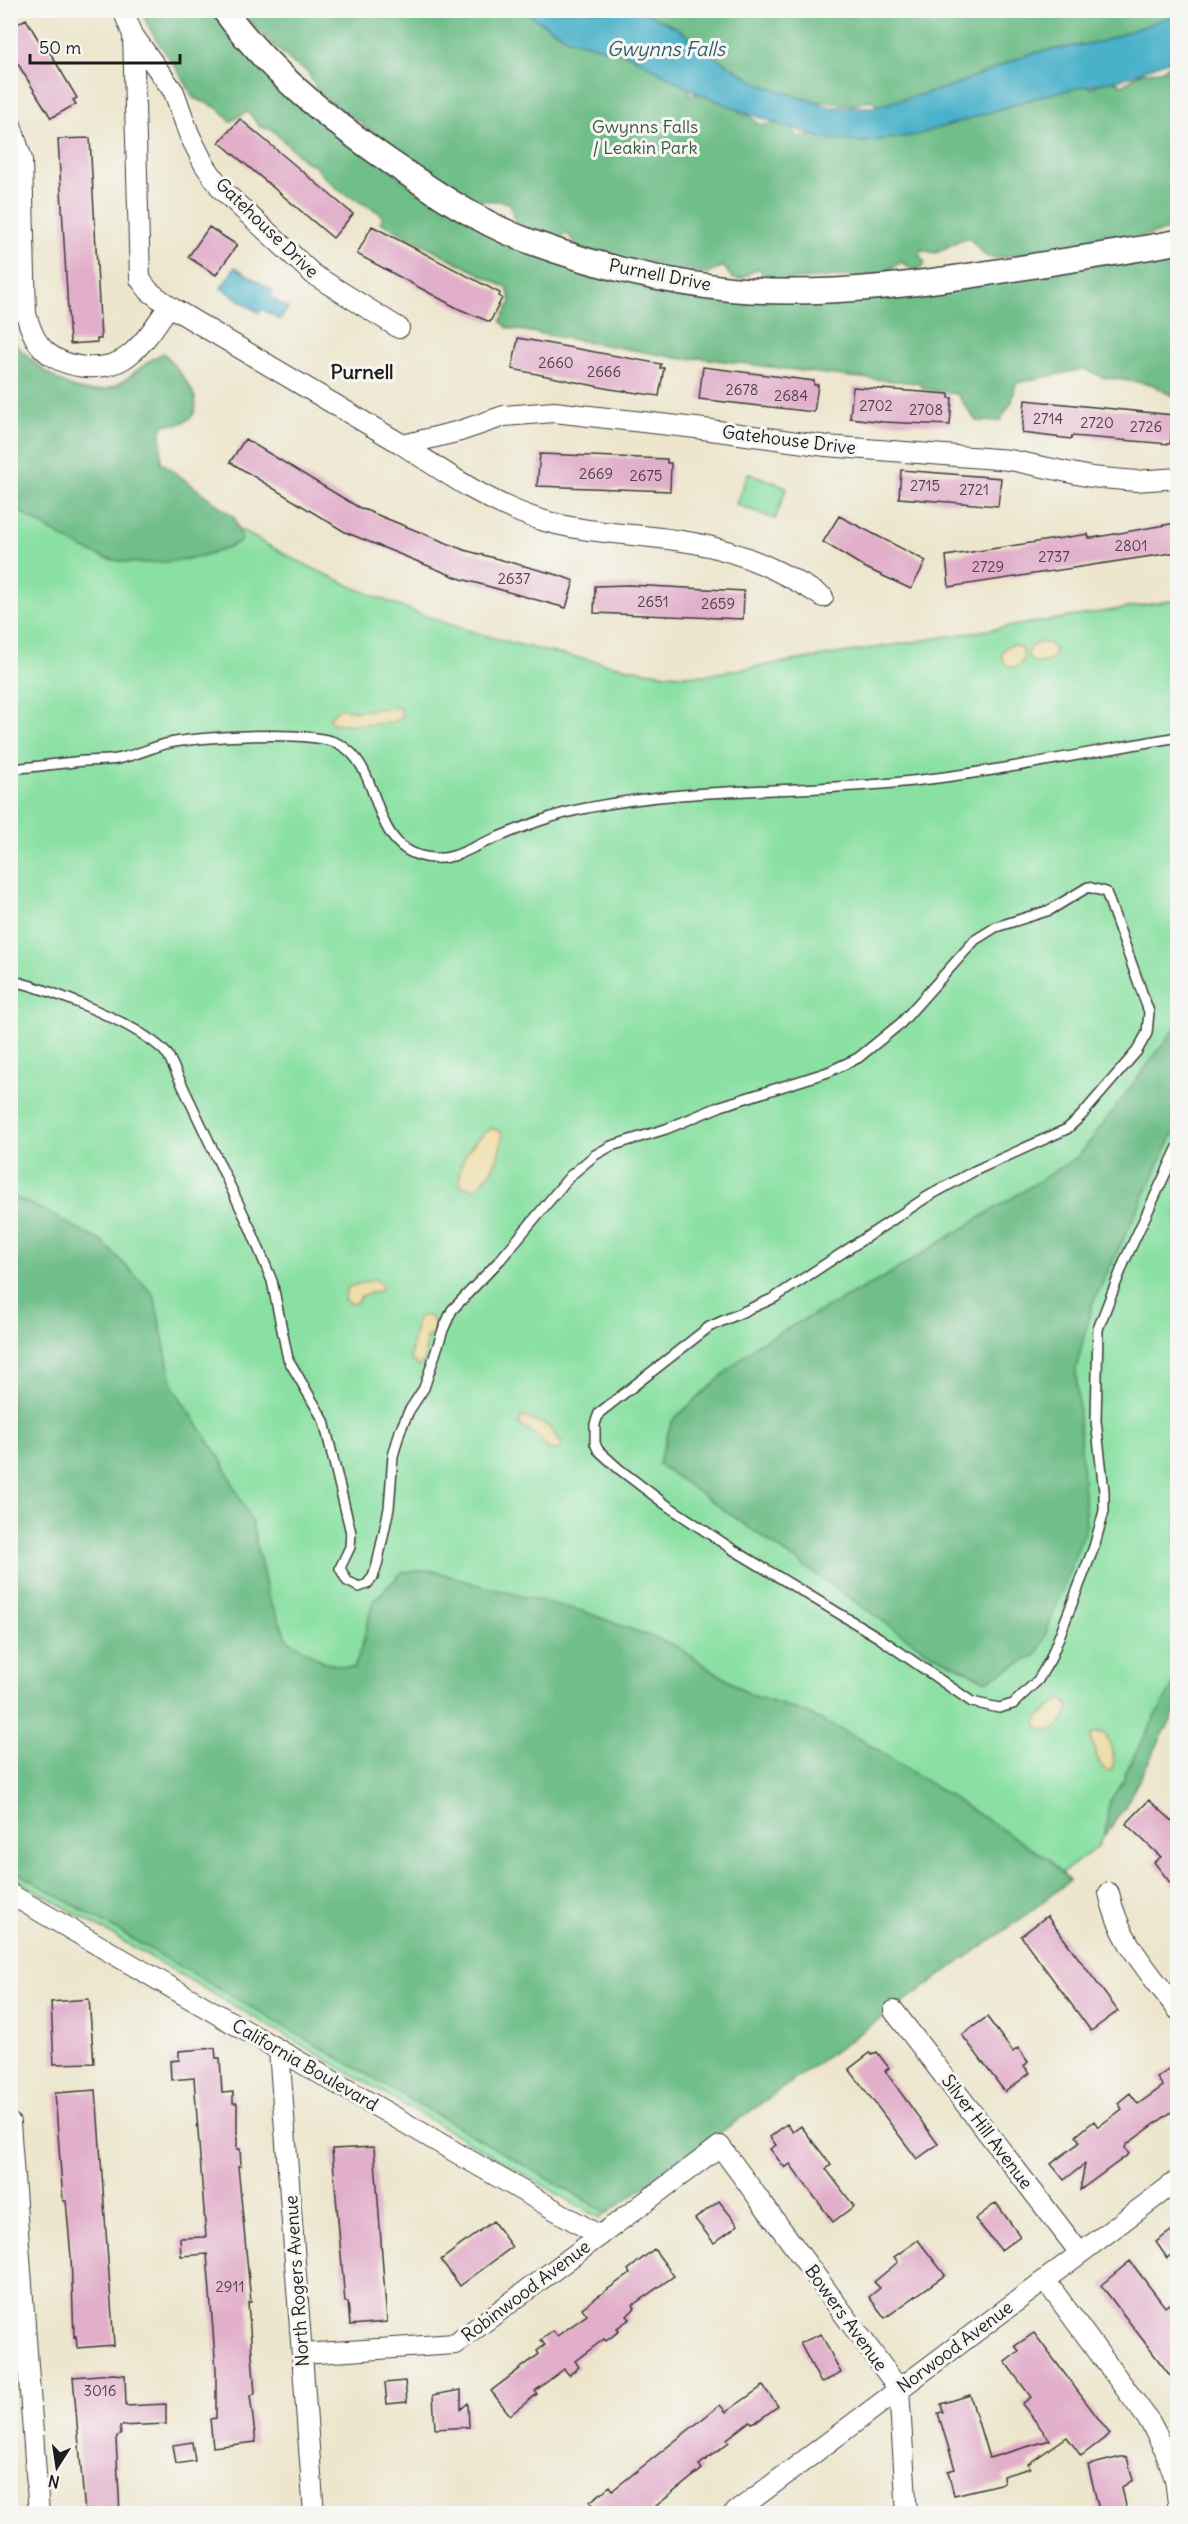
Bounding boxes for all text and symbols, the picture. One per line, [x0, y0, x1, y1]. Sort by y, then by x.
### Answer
scale bar [30, 27, 180, 65]
text: 50 m [39, 36, 81, 59]
water label: Gwynns Falls [607, 36, 727, 61]
park label: Gwynns Falls / Leakin Park [592, 115, 698, 159]
street label: Gatehouse Drive [211, 173, 324, 283]
street label: Purnell Drive [607, 253, 713, 296]
house number: 2660 [538, 353, 574, 372]
district label: Purnell [330, 359, 394, 384]
house number: 2666 [587, 362, 621, 381]
house number: 2678 [726, 380, 758, 399]
house number: 2684 [774, 386, 808, 405]
house number: 2702 [859, 396, 893, 415]
house number: 2708 [909, 400, 943, 419]
house number: 2714 [1033, 409, 1063, 428]
house number: 2720 [1080, 413, 1114, 432]
house number: 2726 [1130, 417, 1162, 436]
street label: Gatehouse Drive [721, 420, 857, 459]
house number: 2669 [579, 464, 613, 483]
house number: 2675 [630, 466, 662, 485]
house number: 2715 [910, 476, 940, 495]
house number: 2721 [959, 480, 989, 499]
house number: 2801 [1115, 536, 1147, 555]
house number: 2737 [1038, 547, 1070, 566]
house number: 2729 [972, 557, 1004, 576]
house number: 2637 [498, 569, 530, 588]
house number: 2651 [637, 592, 669, 611]
house number: 2659 [701, 594, 735, 613]
street label: California Boulevard [228, 2013, 383, 2116]
street label: Silver Hill Avenue [937, 2070, 1038, 2194]
street label: North Rogers Avenue [279, 2195, 314, 2368]
street label: Robinwood Avenue [457, 2235, 595, 2347]
street label: Bowers Avenue [800, 2260, 893, 2375]
house number: 2911 [216, 2277, 244, 2296]
street label: Norwood Avenue [892, 2295, 1017, 2398]
house number: 3016 [83, 2381, 117, 2400]
north arrow [27, 2437, 87, 2497]
text: N [46, 2471, 61, 2493]

